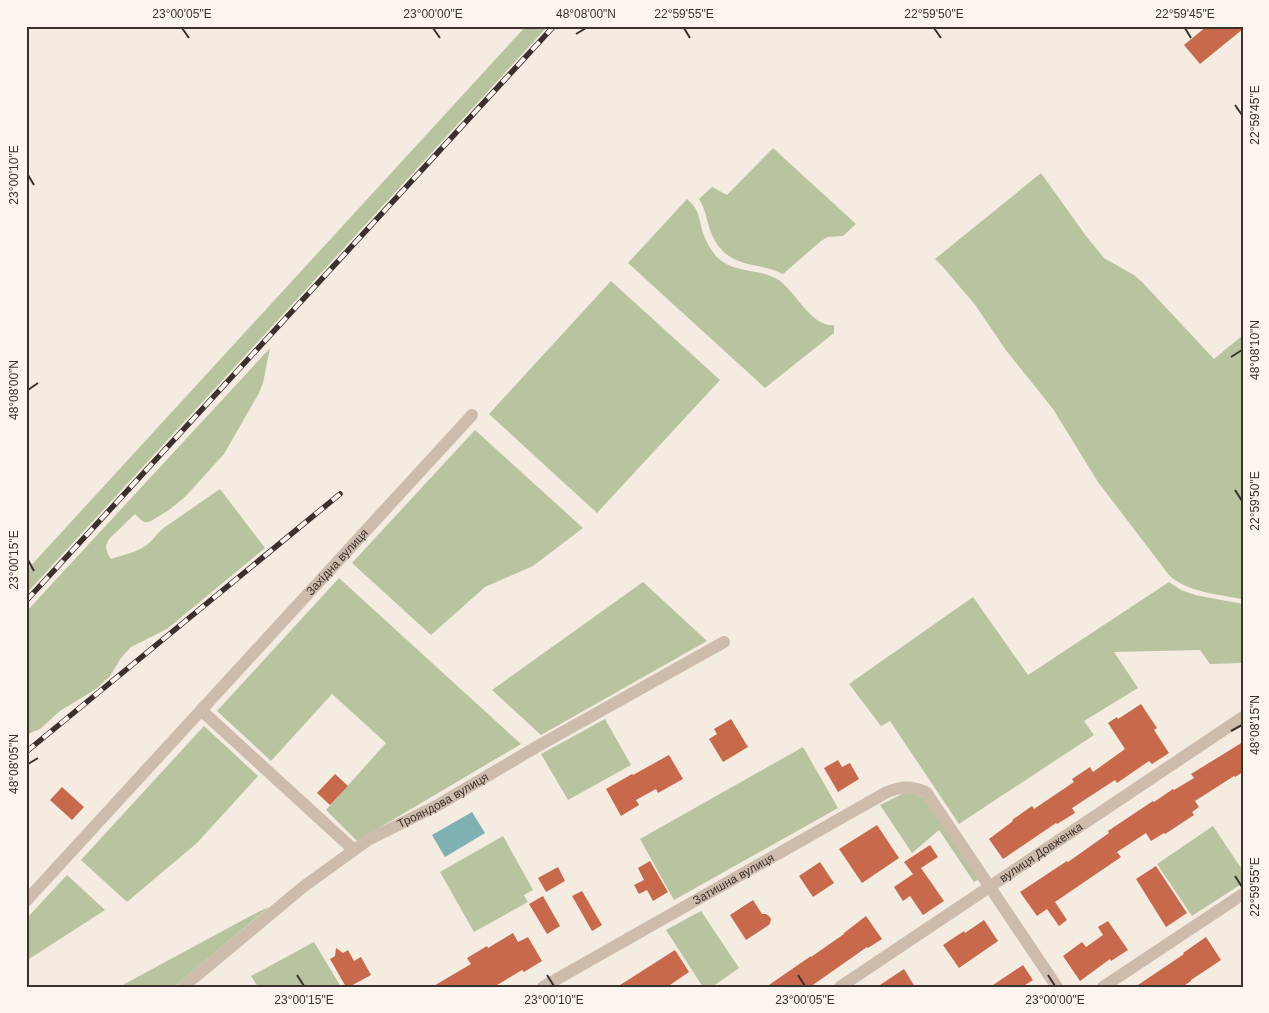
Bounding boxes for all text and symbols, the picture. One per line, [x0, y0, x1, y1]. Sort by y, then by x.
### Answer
text: 23°00'05"E [152, 7, 212, 21]
text: 23°00'00"E [403, 7, 463, 21]
text: 48°08'00"N [556, 7, 616, 21]
text: 22°59'55"E [654, 7, 714, 21]
text: 22°59'50"E [904, 7, 964, 21]
text: 22°59'45"E [1155, 7, 1215, 21]
text: 22°59'45"E [1248, 85, 1262, 145]
text: 23°00'10"E [7, 145, 21, 205]
text: 48°08'10"N [1248, 320, 1262, 380]
text: 48°08'00"N [7, 360, 21, 420]
text: 22°59'50"E [1248, 471, 1262, 531]
street label: Західна вулиця [303, 526, 371, 598]
text: 23°00'15"E [7, 530, 21, 590]
text: 48°08'15"N [1248, 695, 1262, 755]
text: 48°08'05"N [7, 734, 21, 794]
street label: Трояндова вулиця [395, 770, 491, 831]
street label: вулиця Довженка [997, 819, 1086, 885]
street label: Затишна вулиця [690, 850, 777, 908]
text: 22°59'55"E [1248, 857, 1262, 917]
text: 23°00'15"E [274, 993, 334, 1007]
text: 23°00'10"E [524, 993, 584, 1007]
text: 23°00'05"E [775, 993, 835, 1007]
text: 23°00'00"E [1025, 993, 1085, 1007]

